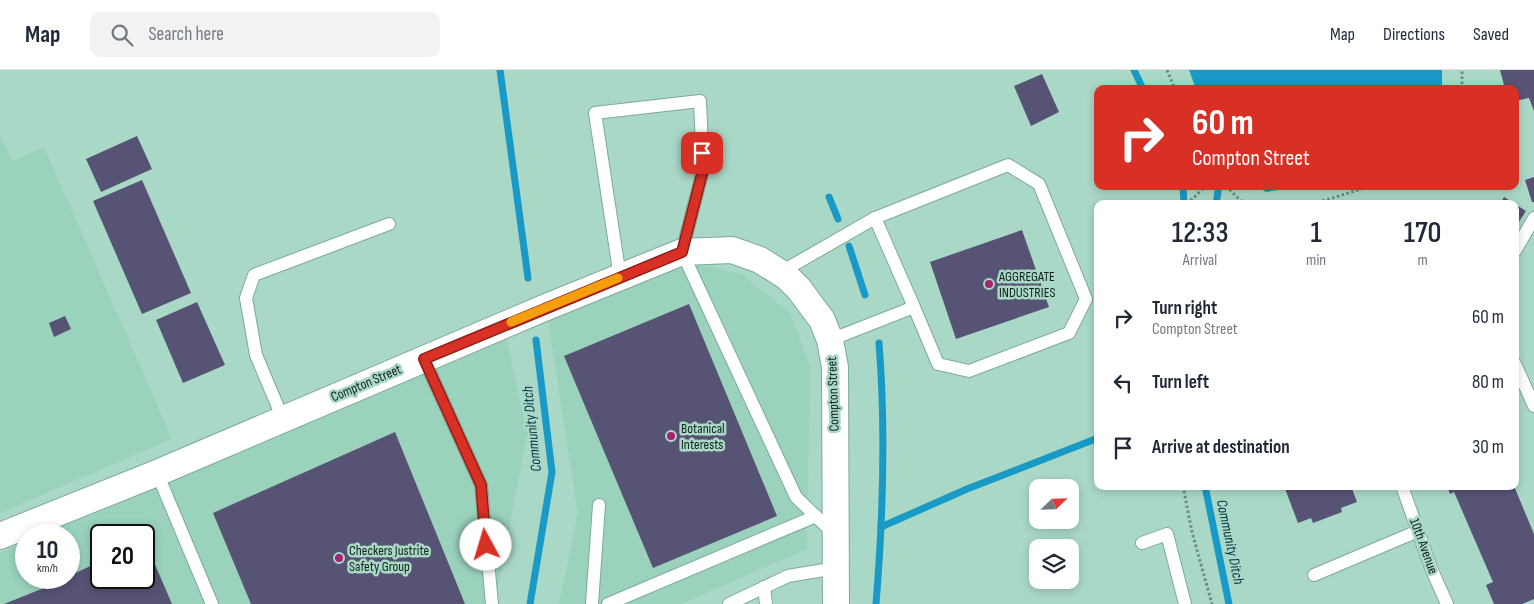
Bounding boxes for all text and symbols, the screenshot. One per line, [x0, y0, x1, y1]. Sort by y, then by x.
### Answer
search box [90, 12, 440, 57]
text: Map [25, 20, 60, 49]
icon: search [108, 21, 136, 49]
text: Search here [148, 23, 224, 46]
text: Map [1330, 24, 1355, 45]
text: Directions [1383, 24, 1445, 45]
text: Saved [1473, 24, 1509, 45]
text: 60 m [1192, 102, 1254, 145]
icon: right [1109, 105, 1174, 170]
pin [681, 132, 723, 174]
icon: arrive [688, 139, 716, 167]
text: Compton Street [1192, 145, 1310, 172]
text: 12:33 [1172, 215, 1228, 251]
text: 1 [1311, 215, 1322, 251]
text: 170 [1404, 215, 1441, 251]
text: Arrival [1183, 251, 1217, 270]
text: min [1306, 251, 1326, 270]
text: m [1417, 251, 1428, 270]
place label: AGGREGATE INDUSTRIES [998, 268, 1055, 301]
marker: AGGREGATE INDUSTRIES [983, 278, 995, 290]
text: Turn right [1152, 297, 1217, 320]
icon: right [1109, 304, 1137, 332]
text: 60 m [1472, 306, 1504, 329]
text: Compton Street [1152, 320, 1238, 339]
street label: Compton Street [823, 356, 843, 432]
street label: Compton Street [328, 361, 404, 405]
icon: left [1109, 369, 1137, 397]
text: Turn left [1152, 371, 1209, 394]
text: 80 m [1472, 371, 1504, 394]
water label: Community Ditch [518, 385, 546, 473]
place label: Botanical Interests [681, 420, 725, 453]
marker: Botanical Interests [665, 430, 677, 442]
icon: arrive [1109, 434, 1137, 462]
text: Arrive at destination [1152, 436, 1290, 459]
text: 30 m [1472, 436, 1504, 459]
north arrow [1029, 479, 1079, 529]
map controls [1029, 479, 1079, 589]
water label: Community Ditch [1212, 498, 1248, 586]
street label: 10th Avenue [1406, 516, 1442, 576]
position arrow [459, 518, 511, 570]
speed limit sign: 20 [90, 524, 155, 589]
text: 10 [37, 535, 58, 566]
button: layers [1029, 539, 1079, 589]
place label: Checkers Justrite Safety Group [349, 542, 429, 575]
marker: Checkers Justrite Safety Group [333, 552, 345, 564]
text: km/h [37, 561, 58, 576]

